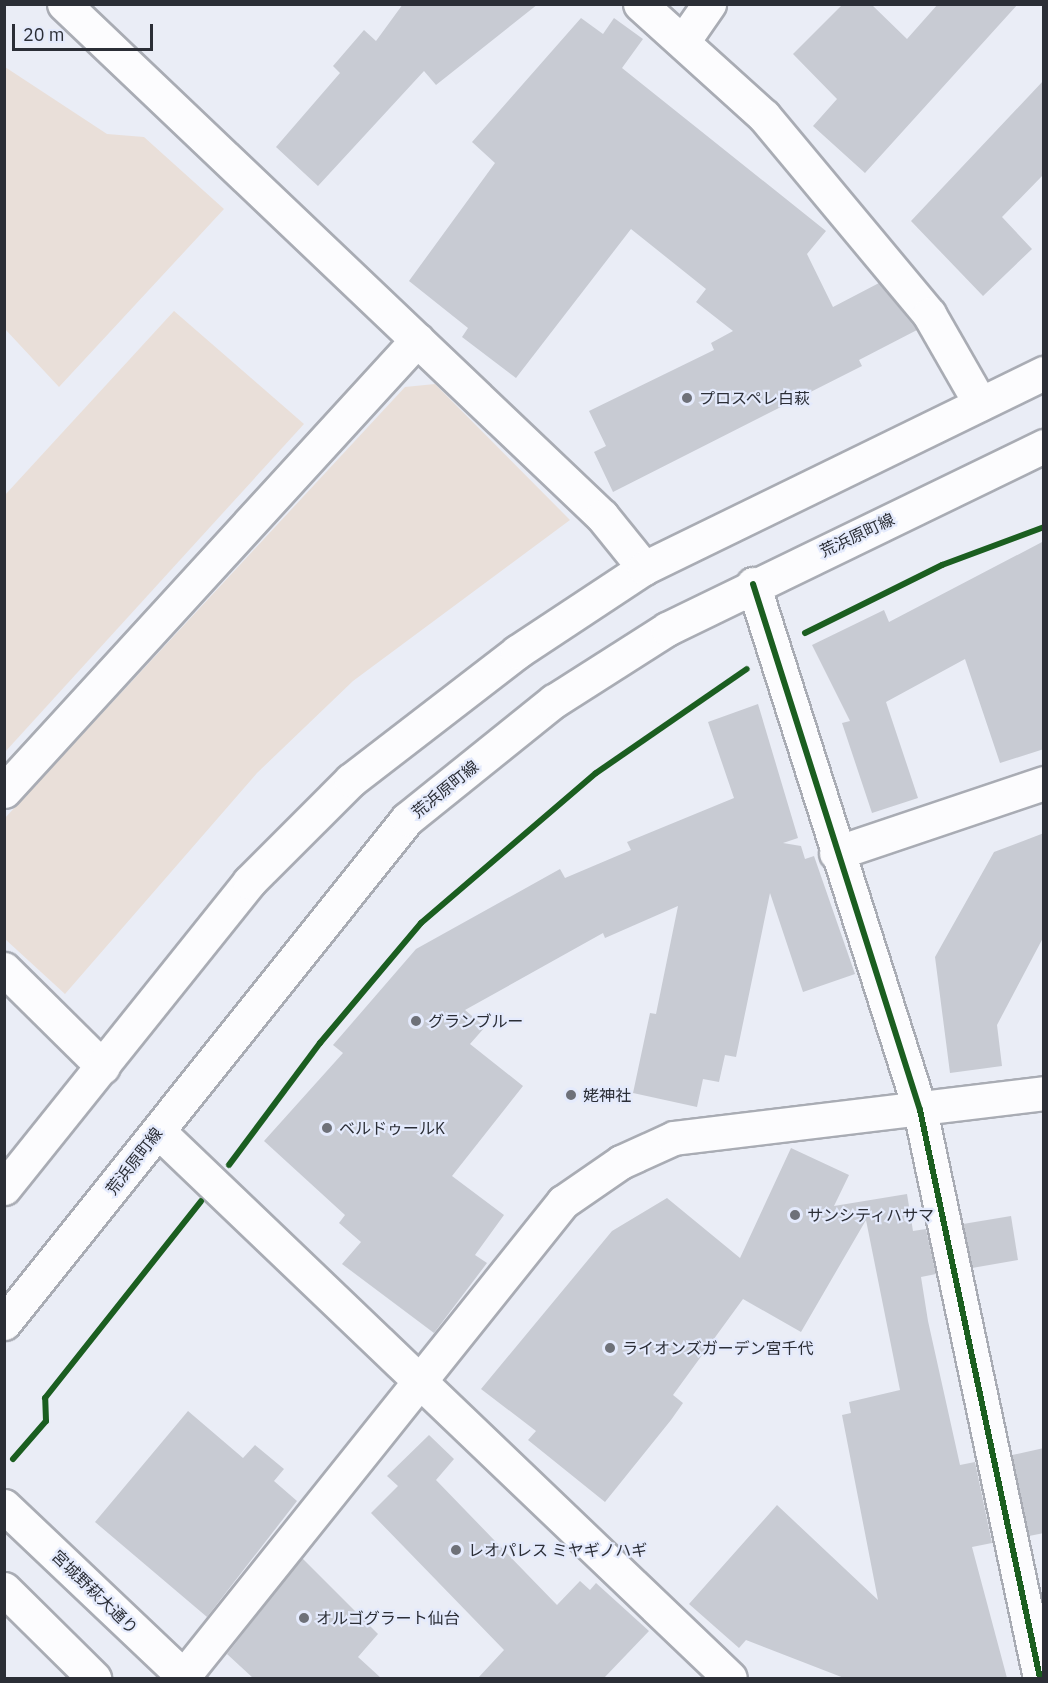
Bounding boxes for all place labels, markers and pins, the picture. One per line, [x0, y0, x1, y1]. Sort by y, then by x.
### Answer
place label: プロスペレ白萩 [699, 388, 811, 408]
marker: プロスペレ白萩 [680, 391, 694, 405]
place label: グランブルー [428, 1011, 524, 1031]
marker: グランブルー [409, 1014, 423, 1028]
place label: 姥神社 [583, 1085, 631, 1105]
marker: 姥神社 [564, 1088, 578, 1102]
place label: ベルドゥールK [339, 1118, 445, 1138]
marker: ベルドゥールK [320, 1121, 334, 1135]
place label: サンシティハサマ [807, 1205, 935, 1225]
marker: サンシティハサマ [788, 1208, 802, 1222]
place label: ライオンズガーデン宮千代 [622, 1338, 814, 1358]
marker: ライオンズガーデン宮千代 [603, 1341, 617, 1355]
place label: レオパレス ミヤギノハギ [468, 1540, 648, 1560]
marker: レオパレス ミヤギノハギ [449, 1543, 463, 1557]
place label: オルゴグラート仙台 [316, 1608, 460, 1628]
marker: オルゴグラート仙台 [297, 1611, 311, 1625]

